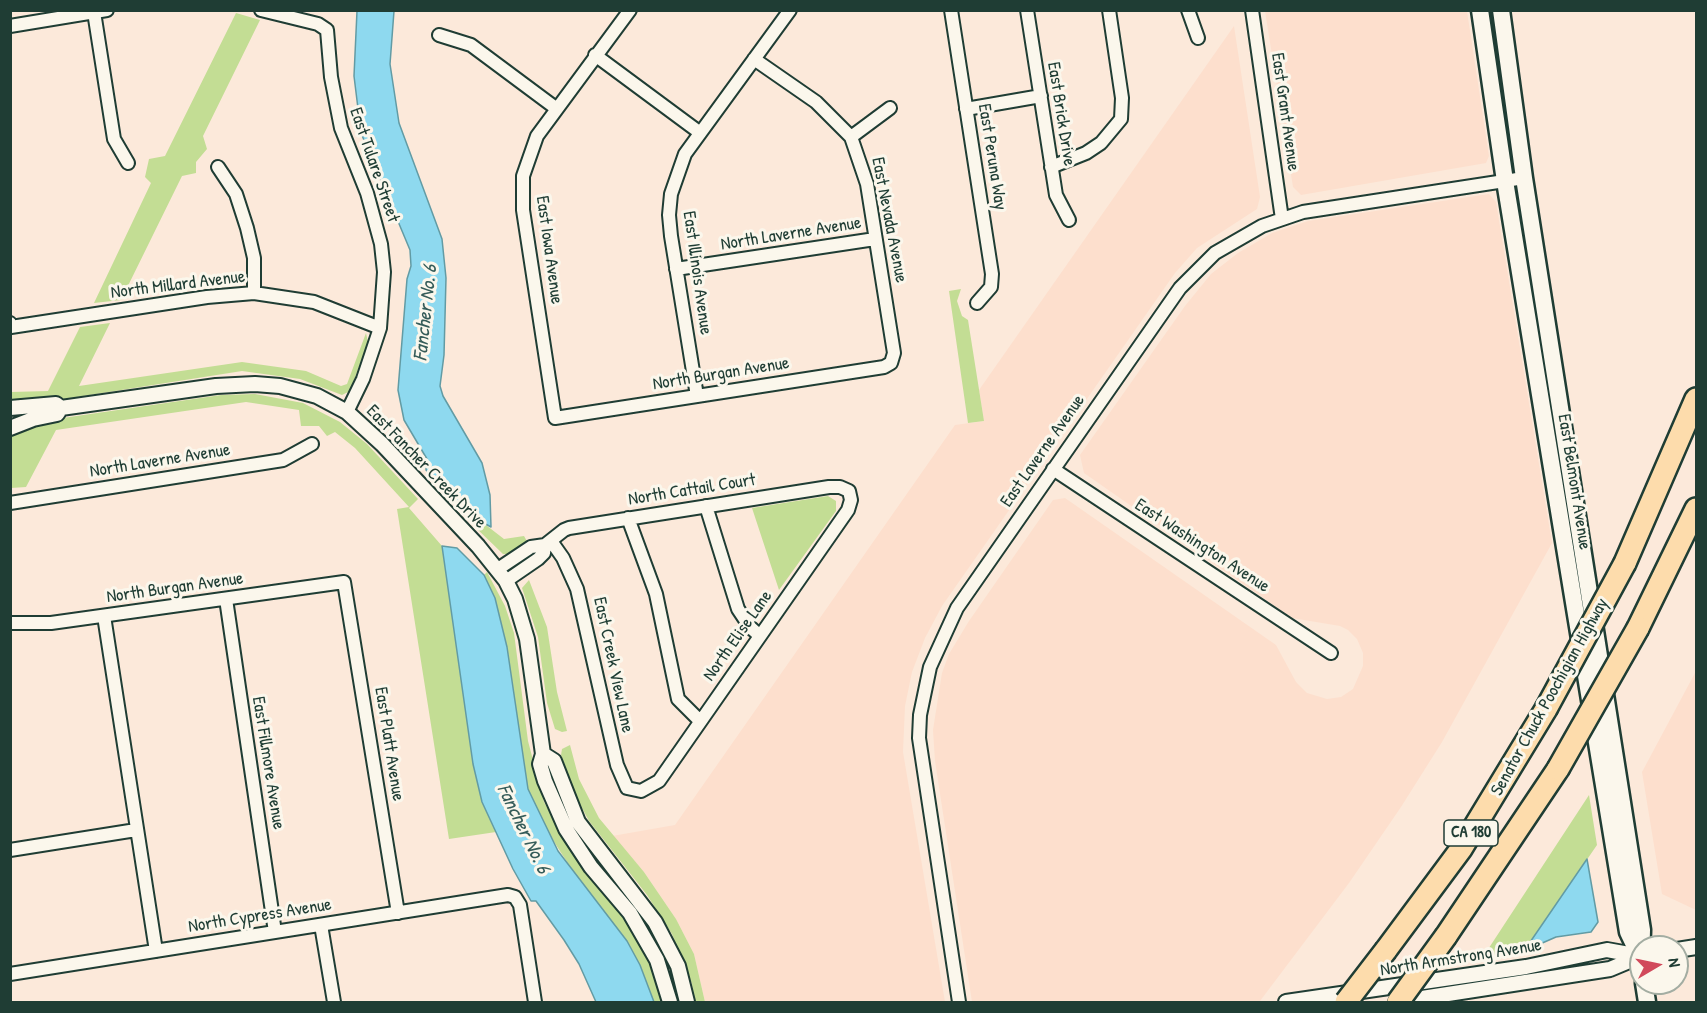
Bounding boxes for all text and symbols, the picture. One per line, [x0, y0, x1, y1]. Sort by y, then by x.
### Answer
street label: East Grant Avenue [1266, 52, 1304, 172]
street label: East Brick Drive [1042, 61, 1080, 167]
street label: East Peruna Way [973, 102, 1011, 212]
street label: East Tulare Street [344, 105, 404, 225]
street label: East Nevada Avenue [866, 156, 912, 284]
street label: East Iowa Avenue [531, 195, 567, 305]
street label: East Illinois Avenue [678, 210, 716, 336]
street label: North Laverne Avenue [719, 212, 863, 256]
water label: Fancher No. 6 [409, 264, 443, 362]
street label: North Millard Avenue [110, 266, 246, 304]
street label: North Burgan Avenue [651, 353, 791, 395]
street label: East Laverne Avenue [996, 391, 1090, 511]
street label: East Fancher Creek Drive [361, 401, 491, 533]
street label: East Belmont Avenue [1553, 413, 1595, 551]
street label: North Laverne Avenue [88, 439, 232, 483]
street label: North Cattail Court [627, 469, 757, 511]
street label: East Washington Avenue [1131, 494, 1273, 598]
street label: North Burgan Avenue [105, 568, 245, 608]
street label: North Elise Lane [699, 587, 777, 685]
street label: Senator Chuck Poochigian Highway [1487, 594, 1613, 800]
street label: East Creek View Lane [588, 595, 638, 735]
street label: East Platt Avenue [369, 686, 409, 802]
street label: East Fillmore Avenue [247, 695, 289, 831]
water label: Fancher No. 6 [491, 780, 555, 878]
road number: CA 180 [1444, 820, 1498, 846]
street label: North Cypress Avenue [187, 894, 333, 938]
street label: North Armstrong Avenue [1379, 935, 1543, 981]
north arrow [1629, 935, 1689, 995]
text: N [1663, 957, 1686, 968]

